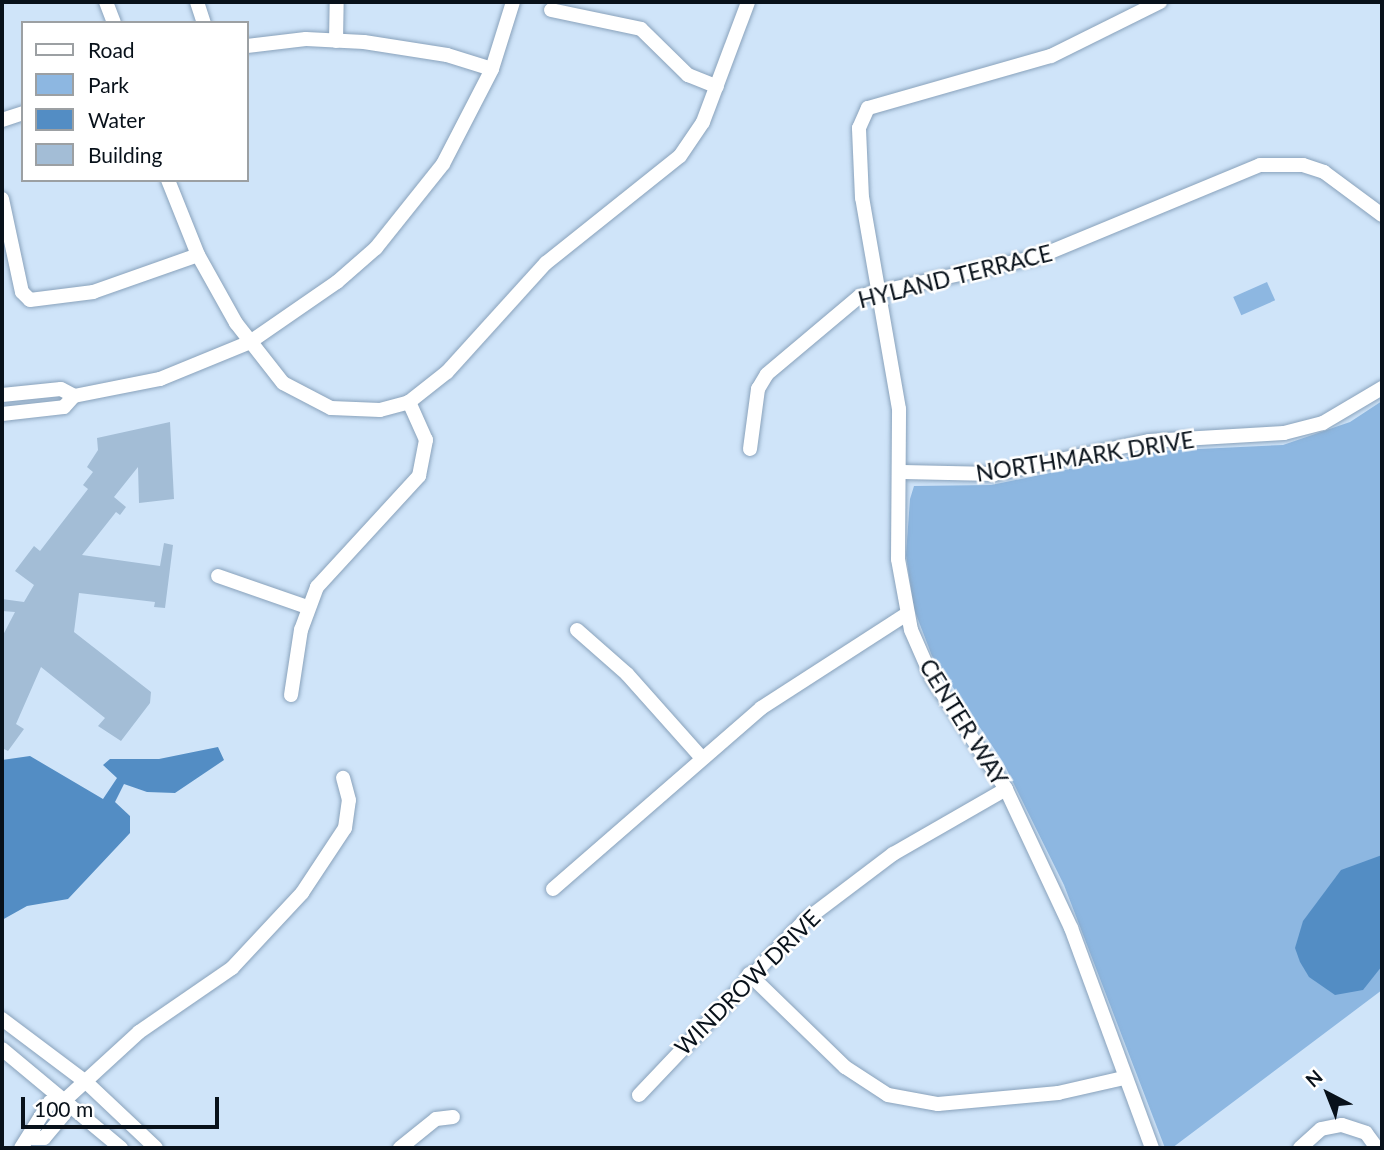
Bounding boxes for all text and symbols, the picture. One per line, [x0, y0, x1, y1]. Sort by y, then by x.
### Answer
legend [21, 21, 248, 182]
text: Road [88, 37, 135, 62]
text: Park [88, 72, 129, 97]
text: Water [88, 107, 145, 132]
text: Building [88, 142, 163, 167]
street label: HYLAND TERRACE [855, 238, 1055, 314]
street label: NORTHMARK DRIVE [974, 425, 1196, 487]
street label: CENTER WAY [914, 653, 1014, 791]
street label: WINDROW DRIVE [668, 903, 826, 1061]
north arrow [1293, 1059, 1363, 1129]
text: N [1300, 1065, 1327, 1091]
scale bar [24, 1084, 222, 1128]
text: 100 m [34, 1096, 93, 1121]

